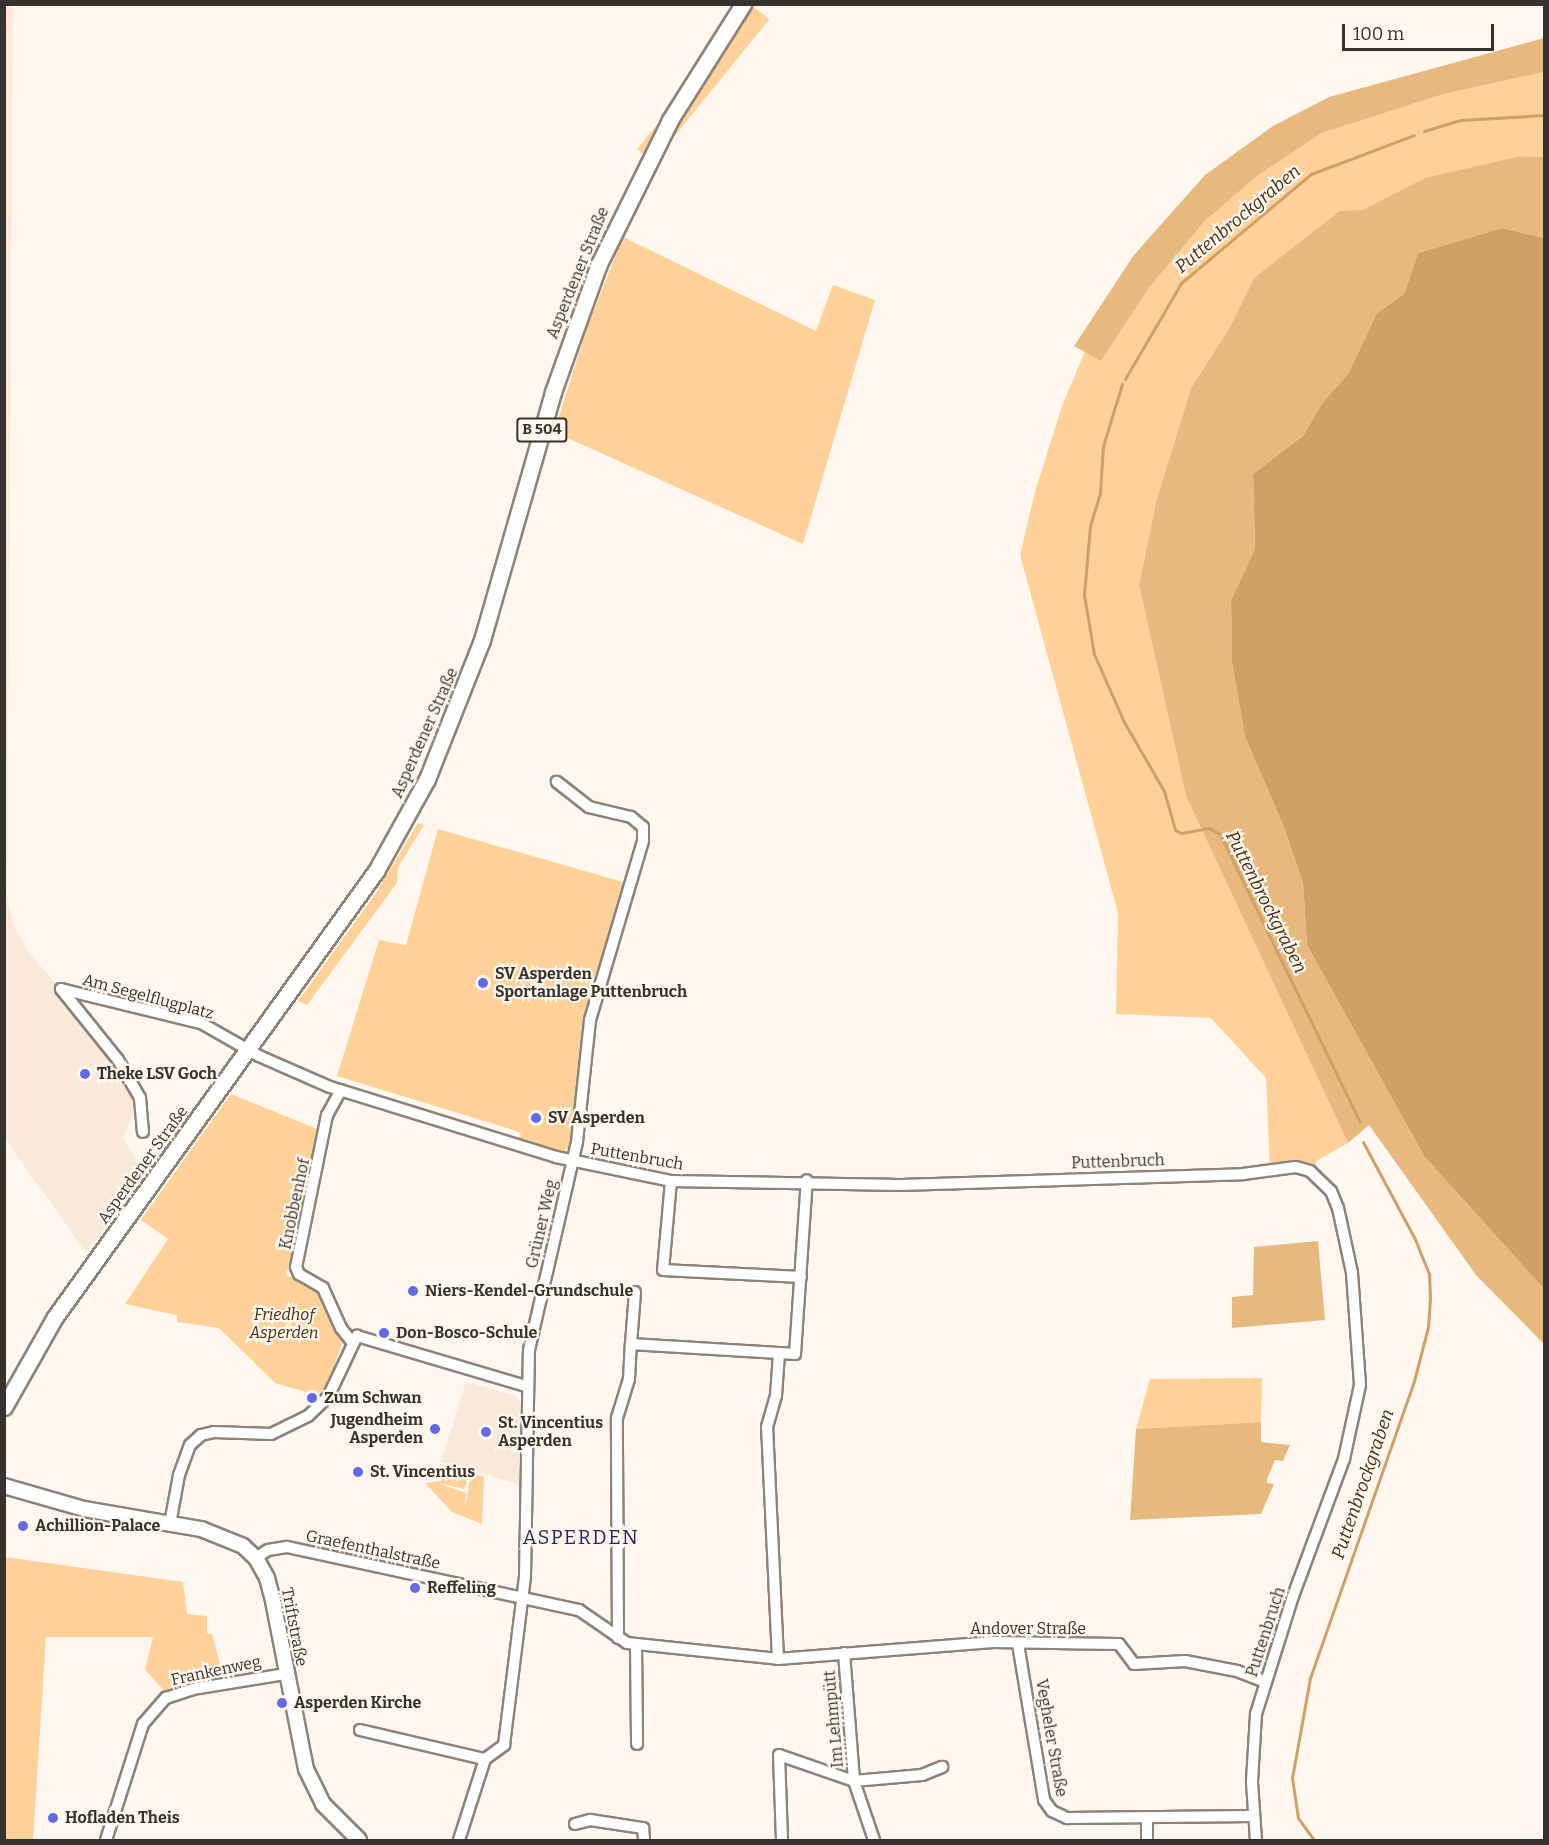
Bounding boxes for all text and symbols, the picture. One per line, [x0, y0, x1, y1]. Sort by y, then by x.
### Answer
scale bar [1345, 12, 1496, 50]
text: 100 m [1353, 23, 1404, 45]
water label: Puttenbrockgraben [1171, 160, 1305, 278]
street label: Asperdener Straße [543, 204, 613, 342]
road number: B 504 [515, 418, 569, 442]
street label: Asperdener Straße [388, 665, 462, 801]
water label: Puttenbrockgraben [1221, 827, 1311, 977]
place label: SV Asperden Sportanlage Puttenbruch [495, 964, 687, 1002]
street label: Am Segelflugplatz [80, 970, 216, 1024]
marker: SV Asperden Sportanlage Puttenbruch [476, 976, 490, 990]
place label: Theke LSV Goch [97, 1064, 217, 1084]
marker: Theke LSV Goch [78, 1067, 92, 1081]
street label: Asperdener Straße [94, 1102, 192, 1228]
place label: SV Asperden [548, 1108, 645, 1128]
marker: SV Asperden [529, 1111, 543, 1125]
street label: Puttenbruch [589, 1139, 685, 1175]
street label: Puttenbruch [1071, 1151, 1165, 1173]
street label: Knobbenhof [276, 1157, 314, 1251]
street label: Grüner Weg [522, 1178, 562, 1270]
place label: Niers-Kendel-Grundschule [425, 1281, 633, 1301]
marker: Niers-Kendel-Grundschule [406, 1284, 420, 1298]
park label: Friedhof Asperden [249, 1305, 319, 1343]
place label: Don-Bosco-Schule [396, 1323, 537, 1343]
marker: Don-Bosco-Schule [377, 1326, 391, 1340]
place label: Zum Schwan [324, 1388, 422, 1408]
marker: Zum Schwan [305, 1391, 319, 1405]
water label: Puttenbrockgraben [1327, 1406, 1399, 1562]
place label: Jugendheim Asperden [331, 1410, 423, 1448]
place label: St. Vincentius Asperden [498, 1413, 603, 1451]
marker: Jugendheim Asperden [428, 1422, 442, 1436]
marker: St. Vincentius Asperden [479, 1425, 493, 1439]
place label: St. Vincentius [370, 1462, 475, 1482]
marker: St. Vincentius [351, 1465, 365, 1479]
place label: Achillion-Palace [35, 1516, 160, 1536]
marker: Achillion-Palace [16, 1519, 30, 1533]
district label: ASPERDEN [523, 1525, 639, 1549]
street label: Graefenthalstraße [304, 1526, 442, 1574]
place label: Reffeling [427, 1578, 496, 1598]
marker: Reffeling [408, 1581, 422, 1595]
street label: Puttenbruch [1242, 1585, 1290, 1679]
street label: Triftstraße [277, 1586, 311, 1668]
street label: Andover Straße [970, 1619, 1086, 1639]
street label: Frankenweg [169, 1652, 263, 1690]
street label: Im Lehmpütt [820, 1669, 848, 1769]
street label: Vegheler Straße [1031, 1678, 1071, 1798]
place label: Asperden Kirche [294, 1693, 421, 1713]
marker: Asperden Kirche [275, 1696, 289, 1710]
place label: Hofladen Theis [65, 1808, 180, 1828]
marker: Hofladen Theis [46, 1811, 60, 1825]

